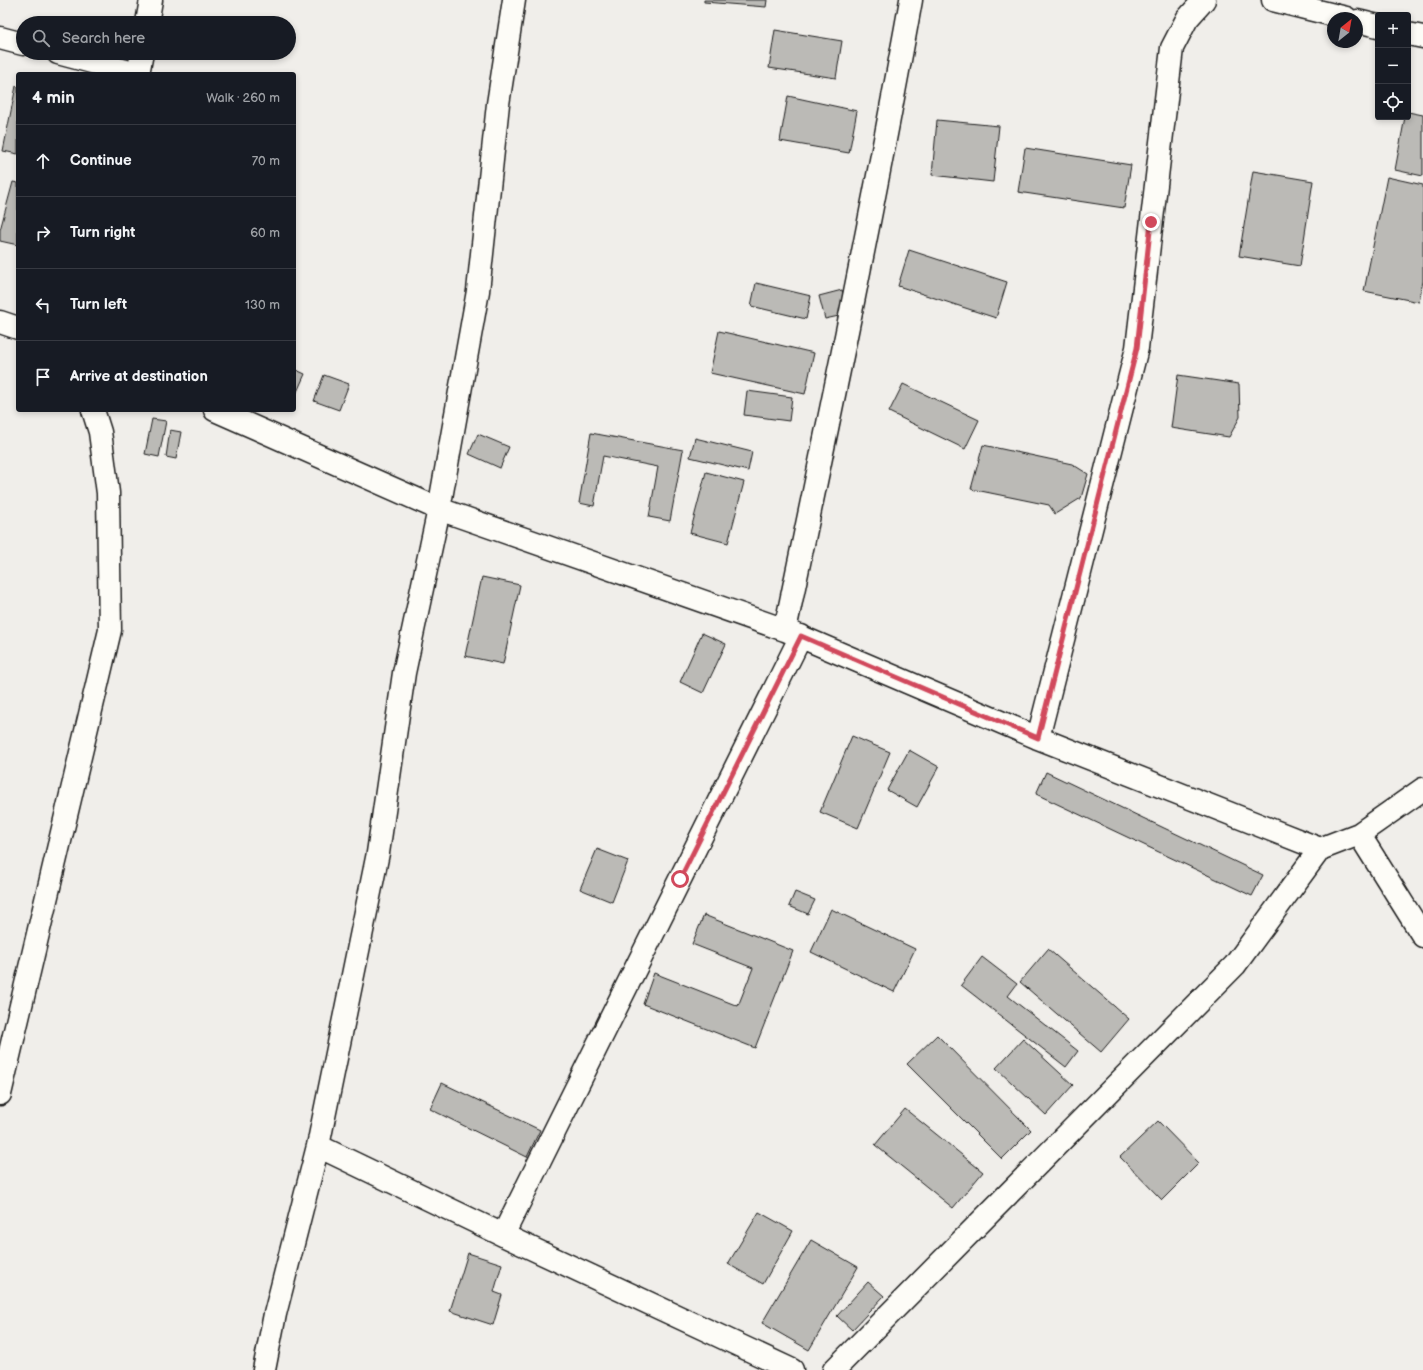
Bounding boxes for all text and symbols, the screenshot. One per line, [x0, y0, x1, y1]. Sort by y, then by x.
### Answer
north arrow [1327, 12, 1363, 48]
map controls [1375, 12, 1411, 120]
button: + [1375, 12, 1411, 48]
search box [16, 16, 296, 60]
icon: search [30, 27, 52, 49]
text: Search here [62, 29, 145, 48]
button: − [1375, 48, 1411, 84]
button: locate [1375, 84, 1411, 120]
text: 4 min [32, 88, 75, 108]
text: Walk · 260 m [206, 90, 280, 106]
icon: ahead [32, 150, 54, 172]
text: Continue [70, 151, 132, 170]
text: 70 m [252, 153, 280, 169]
route end [1142, 213, 1160, 231]
icon: right [32, 222, 54, 244]
text: Turn right [70, 223, 135, 242]
text: 60 m [250, 225, 280, 241]
icon: left [32, 294, 54, 316]
text: Turn left [70, 295, 127, 314]
text: 130 m [245, 297, 280, 313]
icon: arrive [32, 366, 54, 388]
text: Arrive at destination [70, 367, 208, 386]
route start [671, 870, 689, 888]

